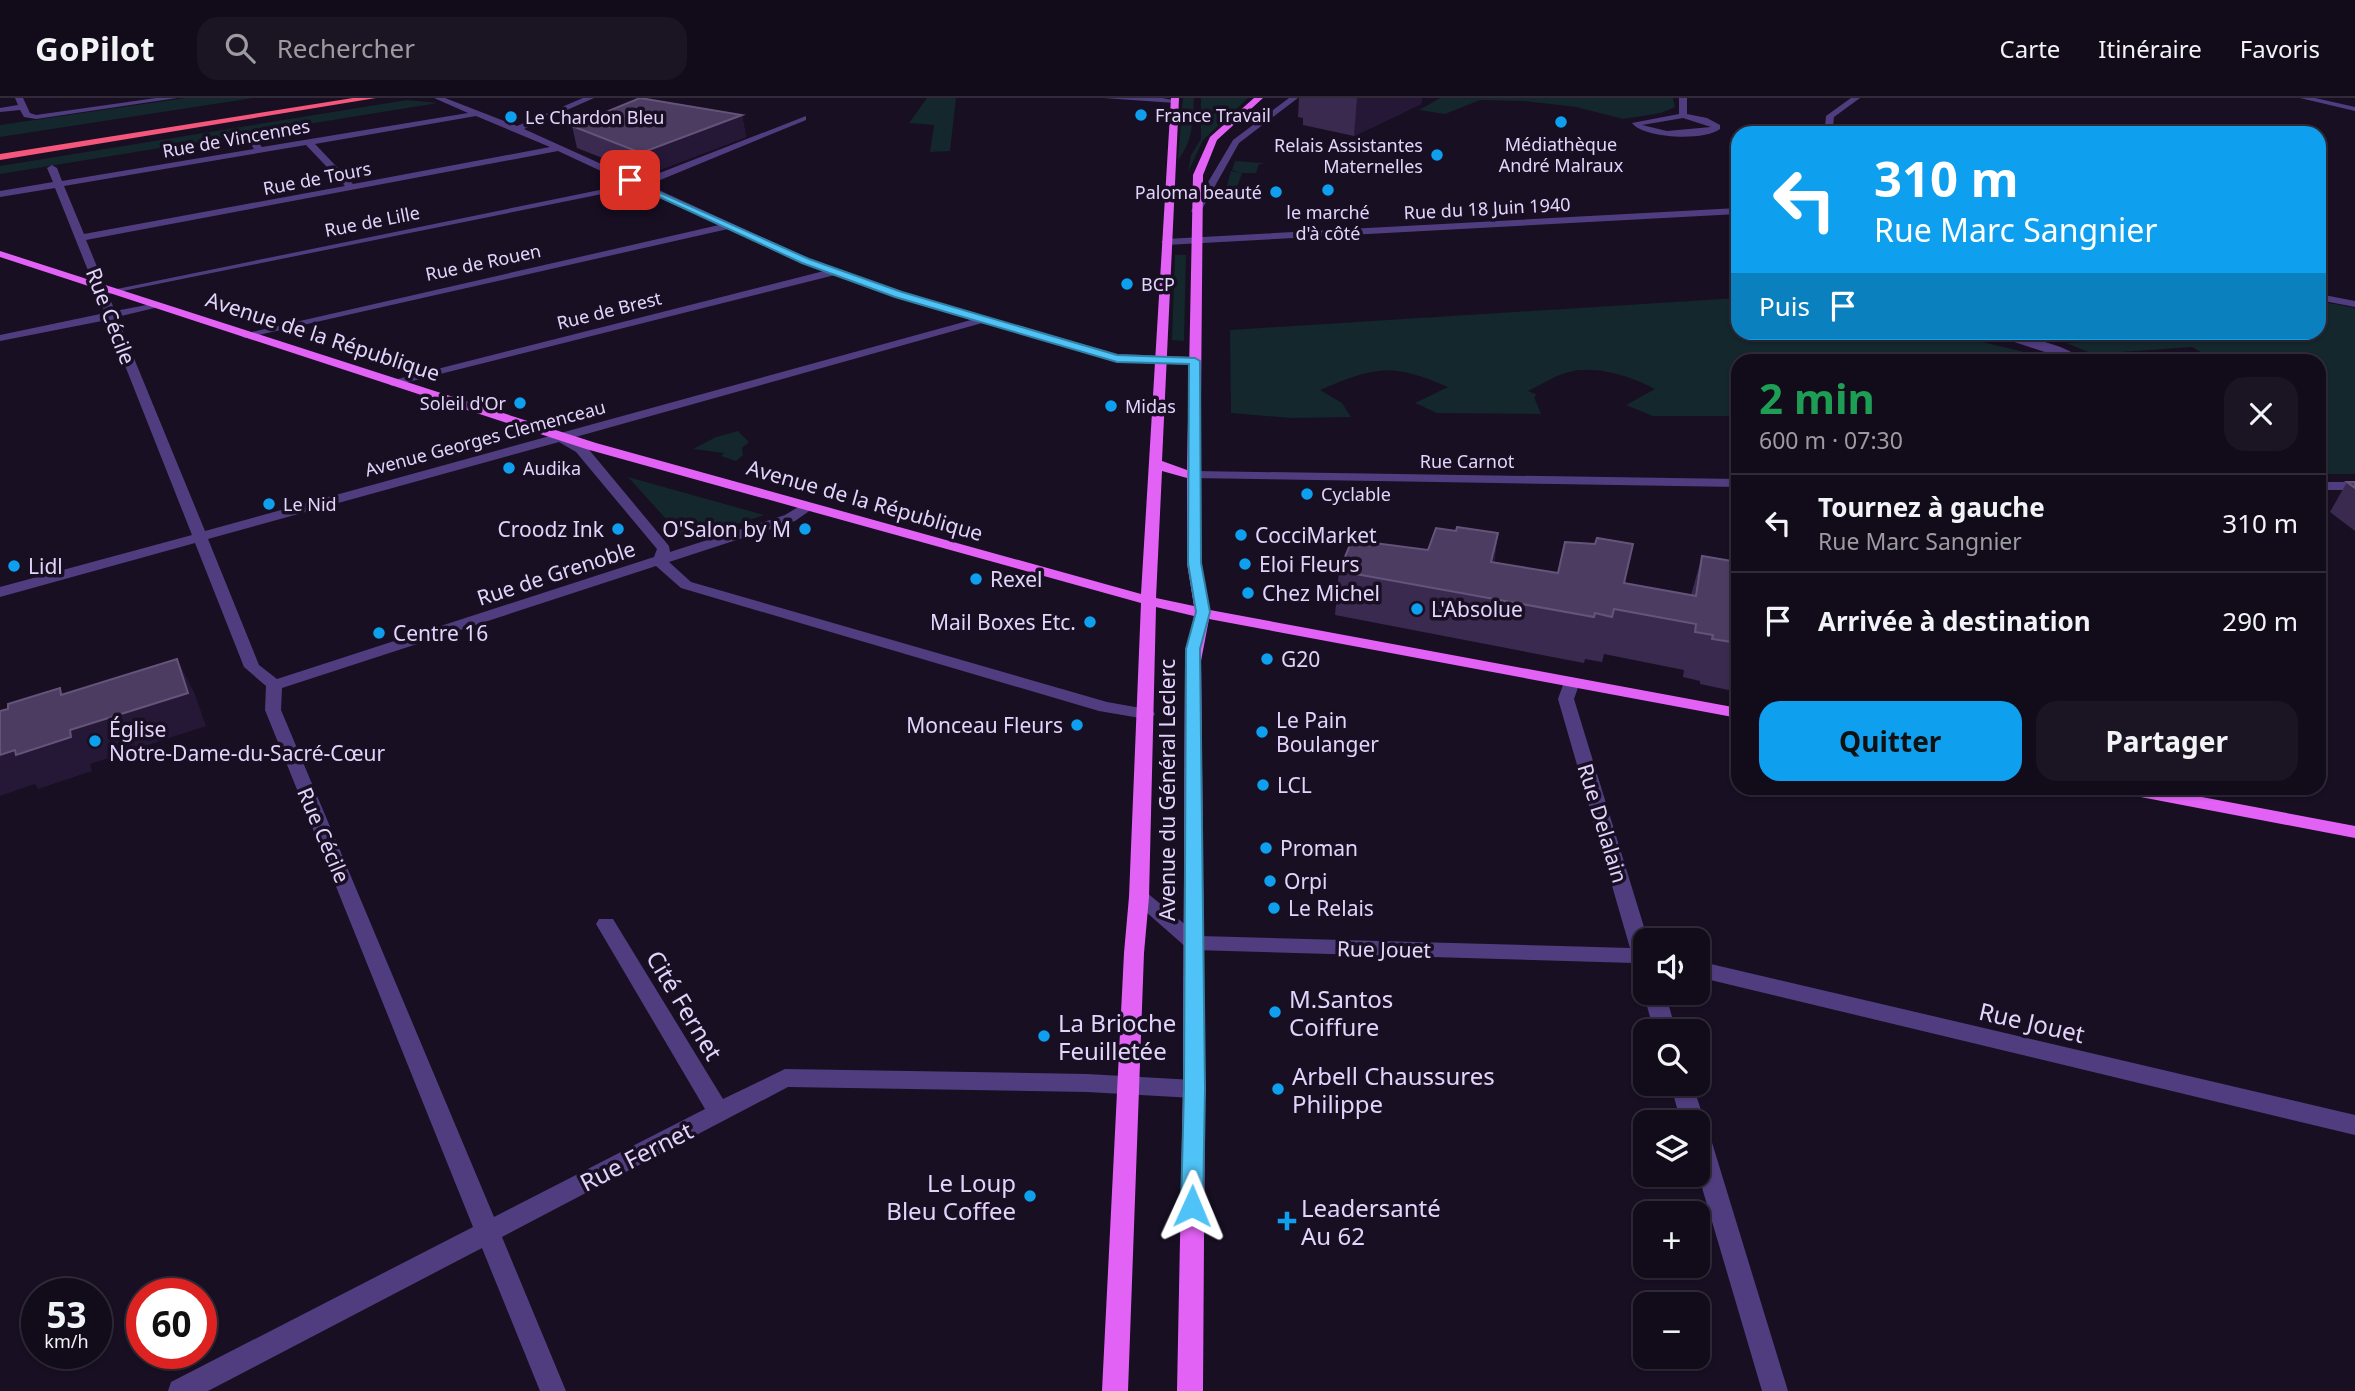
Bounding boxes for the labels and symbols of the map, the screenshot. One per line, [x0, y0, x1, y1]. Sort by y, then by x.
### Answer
place label: France Travail [1155, 103, 1271, 127]
place label: Le Chardon Bleu [525, 105, 664, 129]
marker: France Travail [1133, 107, 1149, 123]
marker: Le Chardon Bleu [503, 109, 519, 125]
street label: Rue de Vincennes [160, 113, 312, 163]
marker: Médiathèque André Malraux [1553, 114, 1569, 130]
place label: Médiathèque André Malraux [1499, 132, 1624, 177]
place label: Relais Assistantes Maternelles [1274, 133, 1423, 178]
marker: Relais Assistantes Maternelles [1429, 147, 1445, 163]
pin [600, 150, 660, 210]
street label: Rue de Tours [261, 156, 373, 200]
place label: Paloma beauté [1135, 180, 1262, 204]
marker: le marché d'à côté [1320, 182, 1336, 198]
marker: Paloma beauté [1268, 184, 1284, 200]
street label: Rue du 18 Juin 1940 [1403, 192, 1571, 224]
street label: Rue de Lille [322, 200, 422, 242]
place label: le marché d'à côté [1286, 200, 1370, 245]
street label: Rue de Rouen [423, 238, 543, 286]
street label: Rue Cécile [80, 264, 142, 368]
place label: BCP [1141, 272, 1175, 296]
marker: BCP [1119, 276, 1135, 292]
street label: Avenue de la République [202, 285, 444, 387]
street label: Rue de Brest [554, 285, 664, 335]
place label: Soleil d'Or [420, 391, 507, 415]
street label: Avenue Georges Clemenceau [362, 394, 608, 482]
place label: Midas [1125, 394, 1176, 418]
marker: Soleil d'Or [512, 395, 528, 411]
marker: Midas [1103, 398, 1119, 414]
street label: Rue Carnot [1420, 449, 1515, 473]
street label: Avenue de la République [744, 453, 986, 547]
place label: Audika [523, 456, 581, 480]
marker: Audika [501, 460, 517, 476]
place label: Cyclable [1321, 482, 1391, 506]
marker: Cyclable [1299, 486, 1315, 502]
place label: Le Nid [283, 492, 337, 516]
marker: Le Nid [261, 496, 277, 512]
place label: Croodz Ink [498, 515, 605, 543]
place label: O'Salon by M [662, 515, 791, 543]
marker: Croodz Ink [610, 521, 626, 537]
marker: O'Salon by M [797, 521, 813, 537]
place label: CocciMarket [1255, 521, 1377, 549]
marker: CocciMarket [1233, 527, 1249, 543]
street label: Rue de Grenoble [473, 534, 639, 612]
place label: Eloi Fleurs [1259, 550, 1360, 578]
place label: Lidl [28, 552, 63, 580]
marker: Eloi Fleurs [1237, 556, 1253, 572]
marker: Lidl [6, 558, 22, 574]
place label: Rexel [990, 565, 1042, 593]
marker: Rexel [968, 571, 984, 587]
place label: Chez Michel [1262, 579, 1380, 607]
marker: Chez Michel [1240, 585, 1256, 601]
place label: L'Absolue [1431, 595, 1523, 623]
marker: L'Absolue [1409, 601, 1425, 617]
place label: Mail Boxes Etc. [930, 608, 1076, 636]
marker: Mail Boxes Etc. [1082, 614, 1098, 630]
place label: Centre 16 [393, 619, 488, 647]
marker: Centre 16 [371, 625, 387, 641]
place label: G20 [1281, 645, 1320, 673]
marker: G20 [1259, 651, 1275, 667]
street label: Avenue du Général Leclerc [1153, 659, 1181, 921]
place label: Le Pain Boulanger [1276, 706, 1379, 758]
place label: Monceau Fleurs [906, 711, 1063, 739]
place label: Église Notre-Dame-du-Sacré-Cœur [109, 715, 385, 767]
marker: Monceau Fleurs [1069, 717, 1085, 733]
marker: Le Pain Boulanger [1254, 724, 1270, 740]
marker: Église Notre-Dame-du-Sacré-Cœur [87, 733, 103, 749]
street label: Rue Delalain [1572, 760, 1634, 886]
place label: LCL [1277, 771, 1312, 799]
marker: LCL [1255, 777, 1271, 793]
street label: Rue Cécile [291, 783, 357, 887]
place label: Proman [1280, 834, 1358, 862]
marker: Proman [1258, 840, 1274, 856]
place label: Orpi [1284, 867, 1327, 895]
marker: Orpi [1262, 873, 1278, 889]
place label: Le Relais [1288, 894, 1374, 922]
marker: Le Relais [1266, 900, 1282, 916]
street label: Rue Jouet [1337, 934, 1432, 964]
street label: Cité Fernet [639, 944, 731, 1066]
place label: M.Santos Coiffure [1289, 982, 1393, 1043]
street label: Rue Jouet [1976, 994, 2088, 1050]
marker: M.Santos Coiffure [1267, 1004, 1283, 1020]
place label: La Brioche Feuilletée [1058, 1006, 1176, 1067]
marker: La Brioche Feuilletée [1036, 1028, 1052, 1044]
place label: Arbell Chaussures Philippe [1292, 1059, 1495, 1120]
marker: Arbell Chaussures Philippe [1270, 1081, 1286, 1097]
street label: Rue Fernet [574, 1113, 698, 1199]
place label: Le Loup Bleu Coffee [886, 1166, 1016, 1227]
position arrow [1155, 1169, 1229, 1243]
marker: Le Loup Bleu Coffee [1022, 1188, 1038, 1204]
place label: Leadersanté Au 62 [1301, 1191, 1441, 1252]
marker: Leadersanté Au 62 [1279, 1213, 1295, 1229]
speed limit sign: 60 [126, 1278, 217, 1369]

